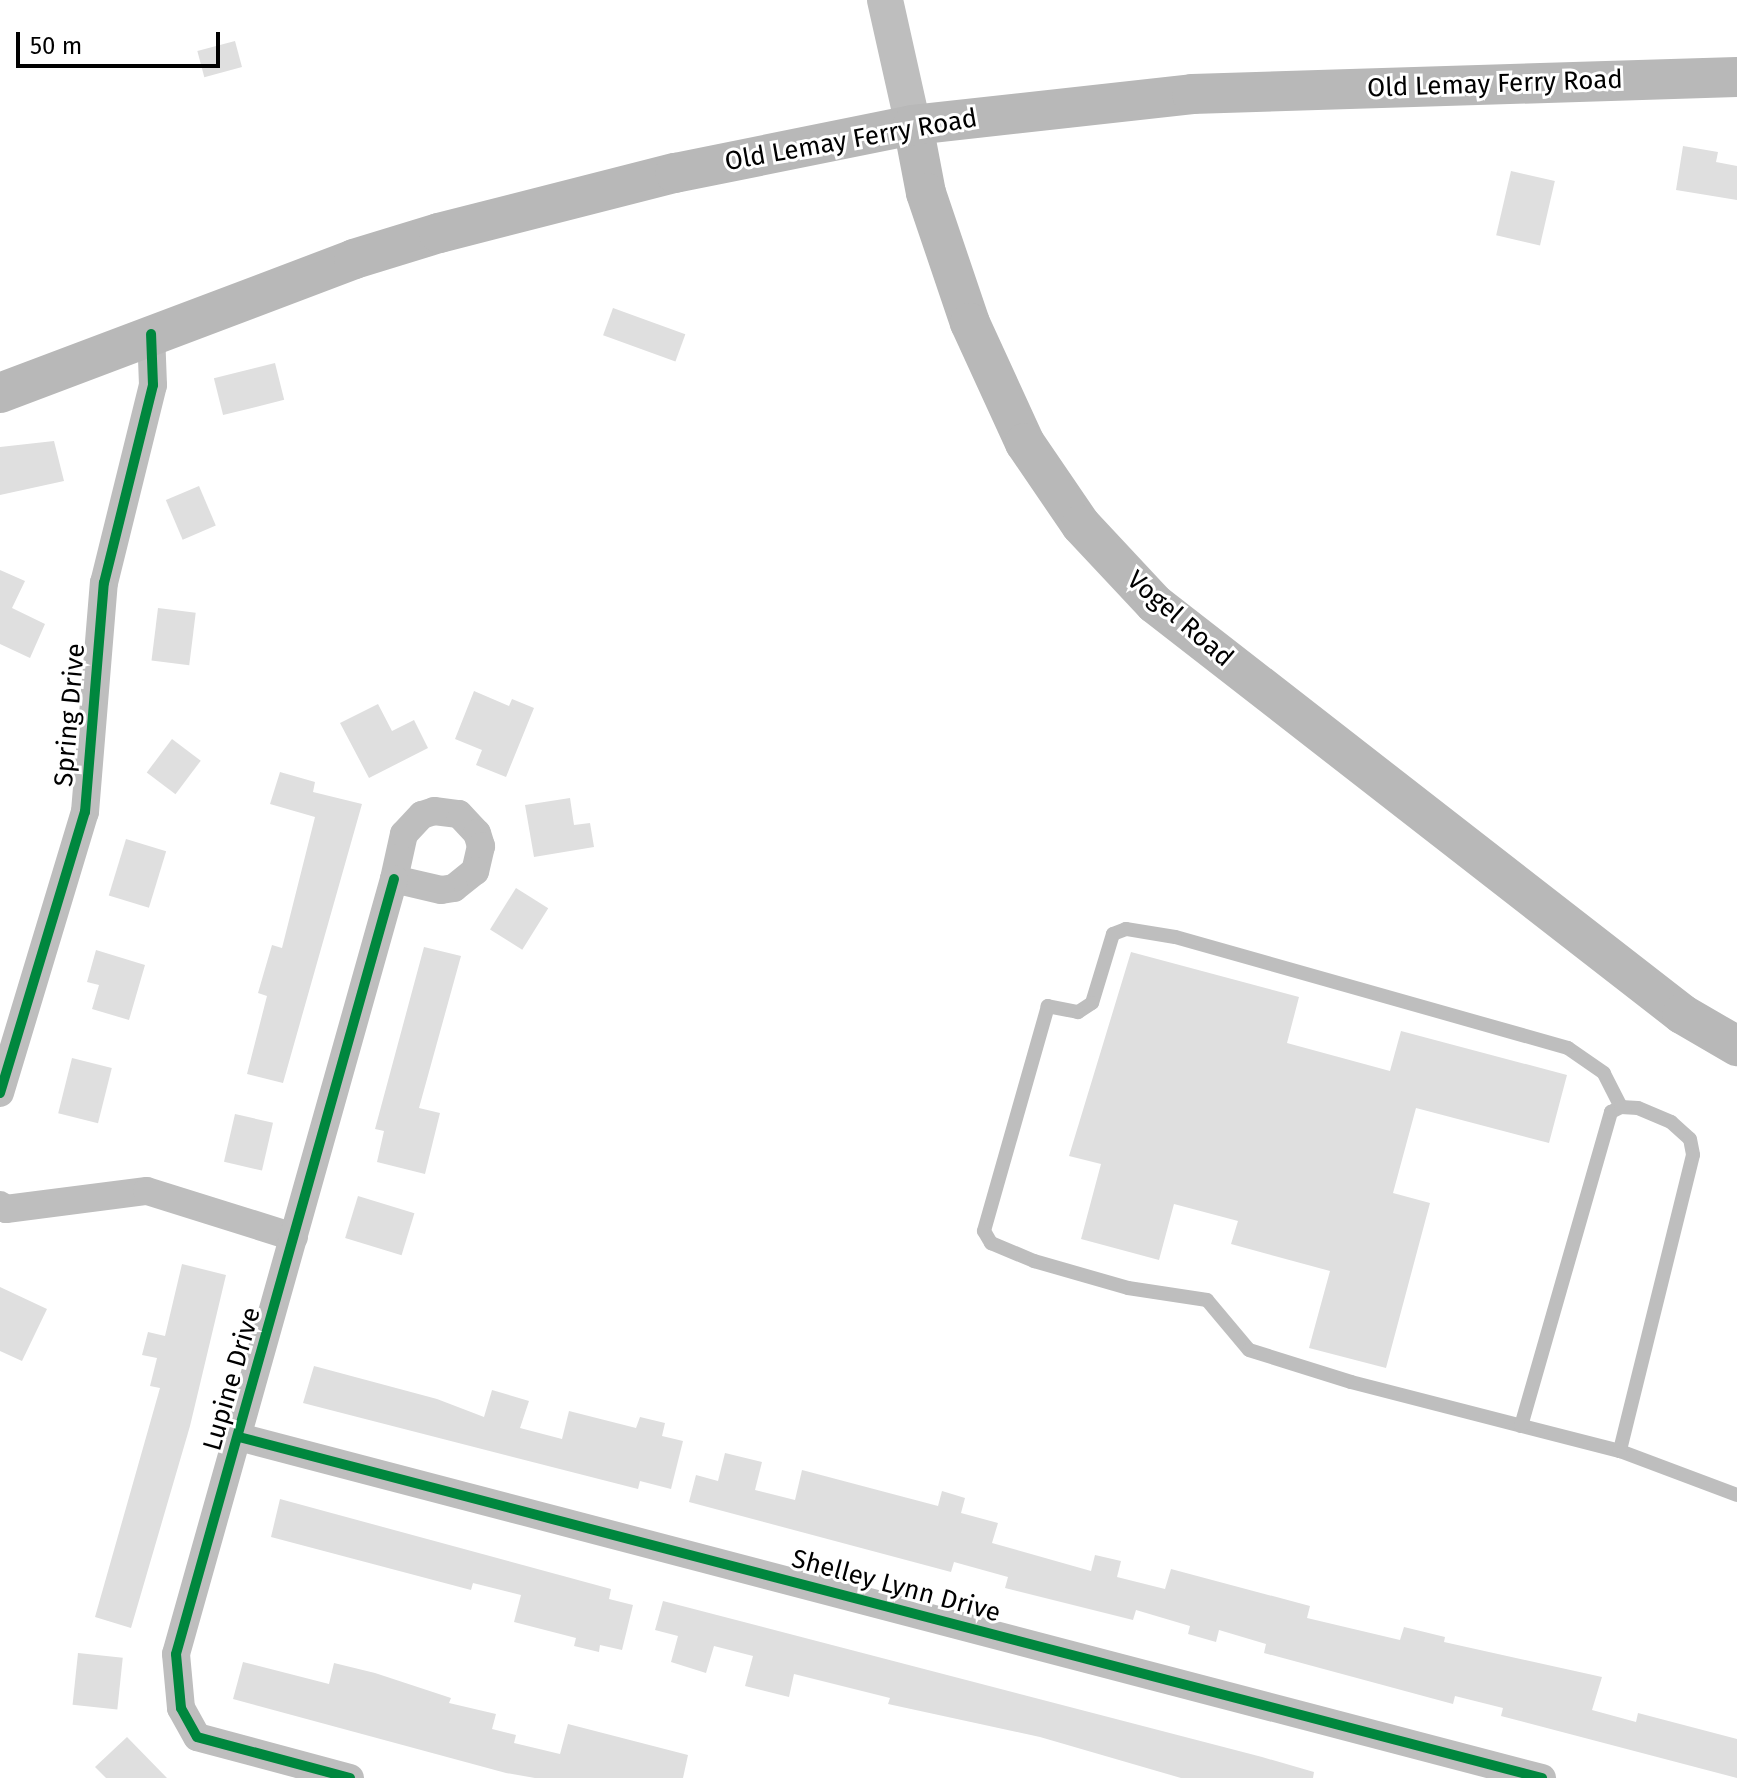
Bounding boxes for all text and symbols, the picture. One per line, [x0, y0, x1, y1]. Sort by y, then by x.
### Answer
scale bar [20, 16, 224, 66]
text: 50 m [30, 32, 82, 60]
street label: Old Lemay Ferry Road [1367, 64, 1623, 104]
street label: Old Lemay Ferry Road [722, 102, 980, 178]
street label: Vogel Road [1120, 564, 1240, 674]
street label: Spring Drive [48, 642, 92, 788]
street label: Lupine Drive [197, 1304, 267, 1454]
street label: Shelley Lynn Drive [788, 1543, 1004, 1629]

